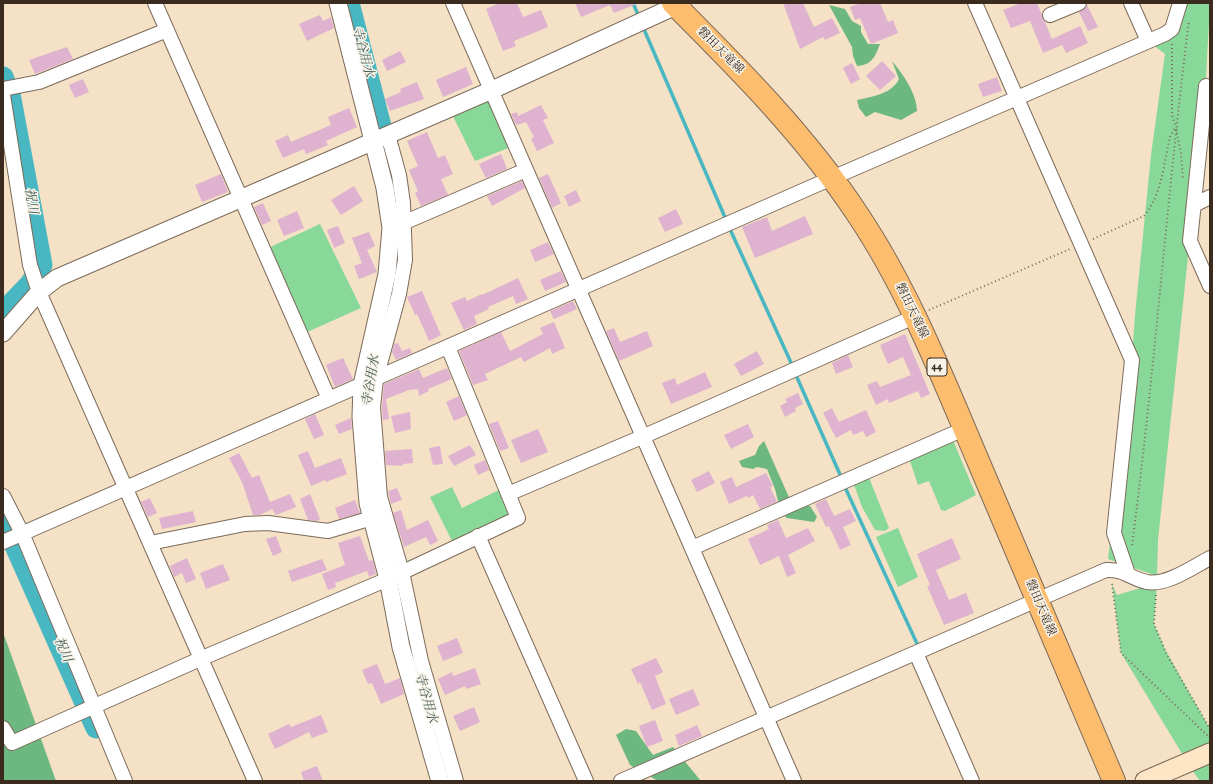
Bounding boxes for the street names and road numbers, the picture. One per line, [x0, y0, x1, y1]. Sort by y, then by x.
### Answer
street label: 磐田天竜線 [694, 25, 746, 77]
street label: 磐田天竜線 [891, 281, 931, 341]
road number: 44 [927, 358, 947, 376]
street label: 磐田天竜線 [1022, 578, 1058, 638]

